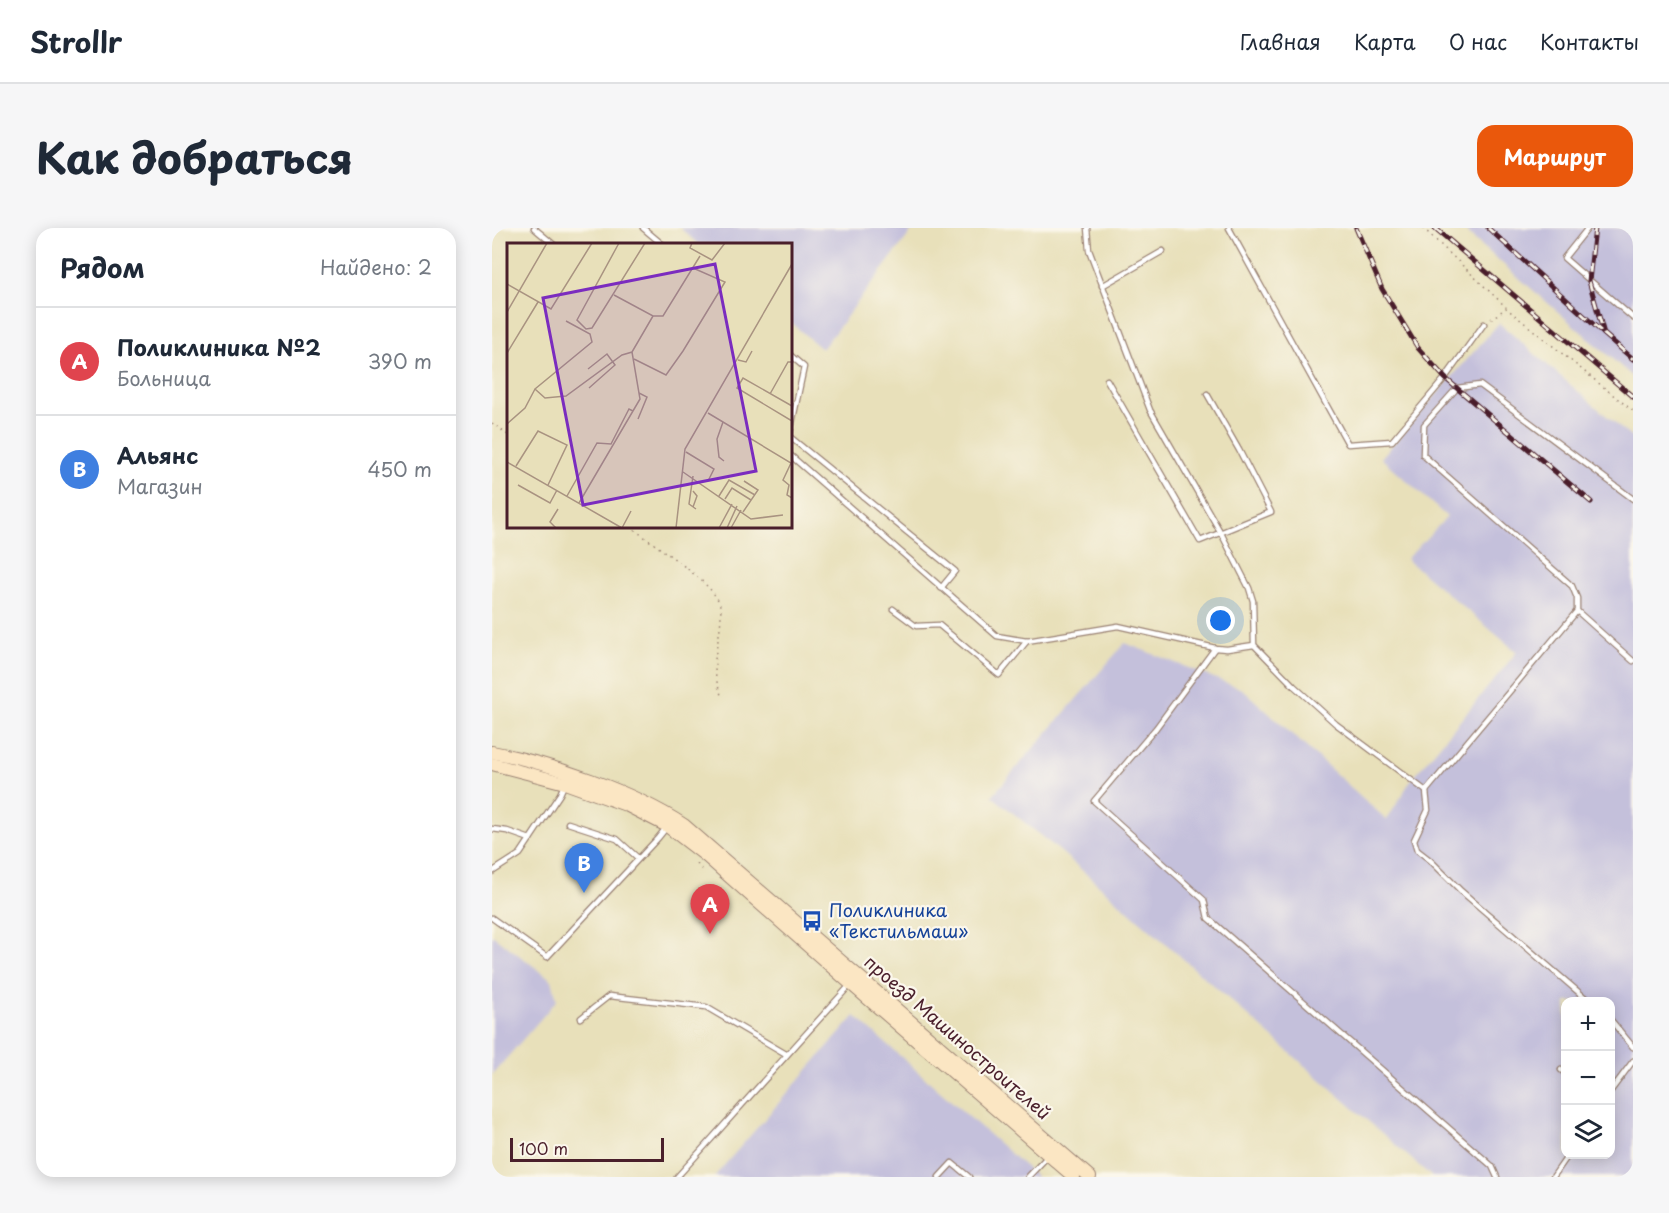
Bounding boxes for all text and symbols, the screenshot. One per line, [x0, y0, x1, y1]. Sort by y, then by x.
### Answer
text: Strollr [30, 20, 122, 63]
text: Главная [1240, 25, 1321, 57]
text: Карта [1354, 25, 1416, 57]
text: О нас [1449, 25, 1507, 57]
text: Контакты [1540, 25, 1639, 57]
text: Как добраться [36, 125, 353, 188]
button: Маршрут [1477, 125, 1633, 187]
inset map [507, 243, 792, 528]
text: Рядом [60, 248, 145, 287]
text: Найдено: 2 [320, 252, 432, 282]
text: Поликлиника №2 [117, 330, 321, 363]
text: A [72, 346, 87, 376]
text: 390 m [368, 346, 432, 376]
text: Больница [117, 363, 211, 393]
text: Альянс [117, 438, 198, 471]
text: B [73, 454, 86, 484]
text: 450 m [367, 454, 432, 484]
text: Магазин [117, 471, 203, 501]
your location [1206, 606, 1235, 635]
pin: B [564, 844, 604, 893]
pin: A [690, 884, 730, 934]
place label: Поликлиника «Текстильмаш» [829, 896, 968, 944]
bus stop icon: Поликлиника «Текстильмаш» [800, 909, 824, 933]
street label: проезд Машиностроителей [859, 948, 1057, 1126]
map controls [1561, 997, 1615, 1159]
button: + [1561, 997, 1615, 1051]
button: − [1561, 1051, 1615, 1105]
button: layers [1561, 1105, 1615, 1159]
scale bar [510, 1135, 664, 1162]
text: 100 m [519, 1136, 568, 1160]

